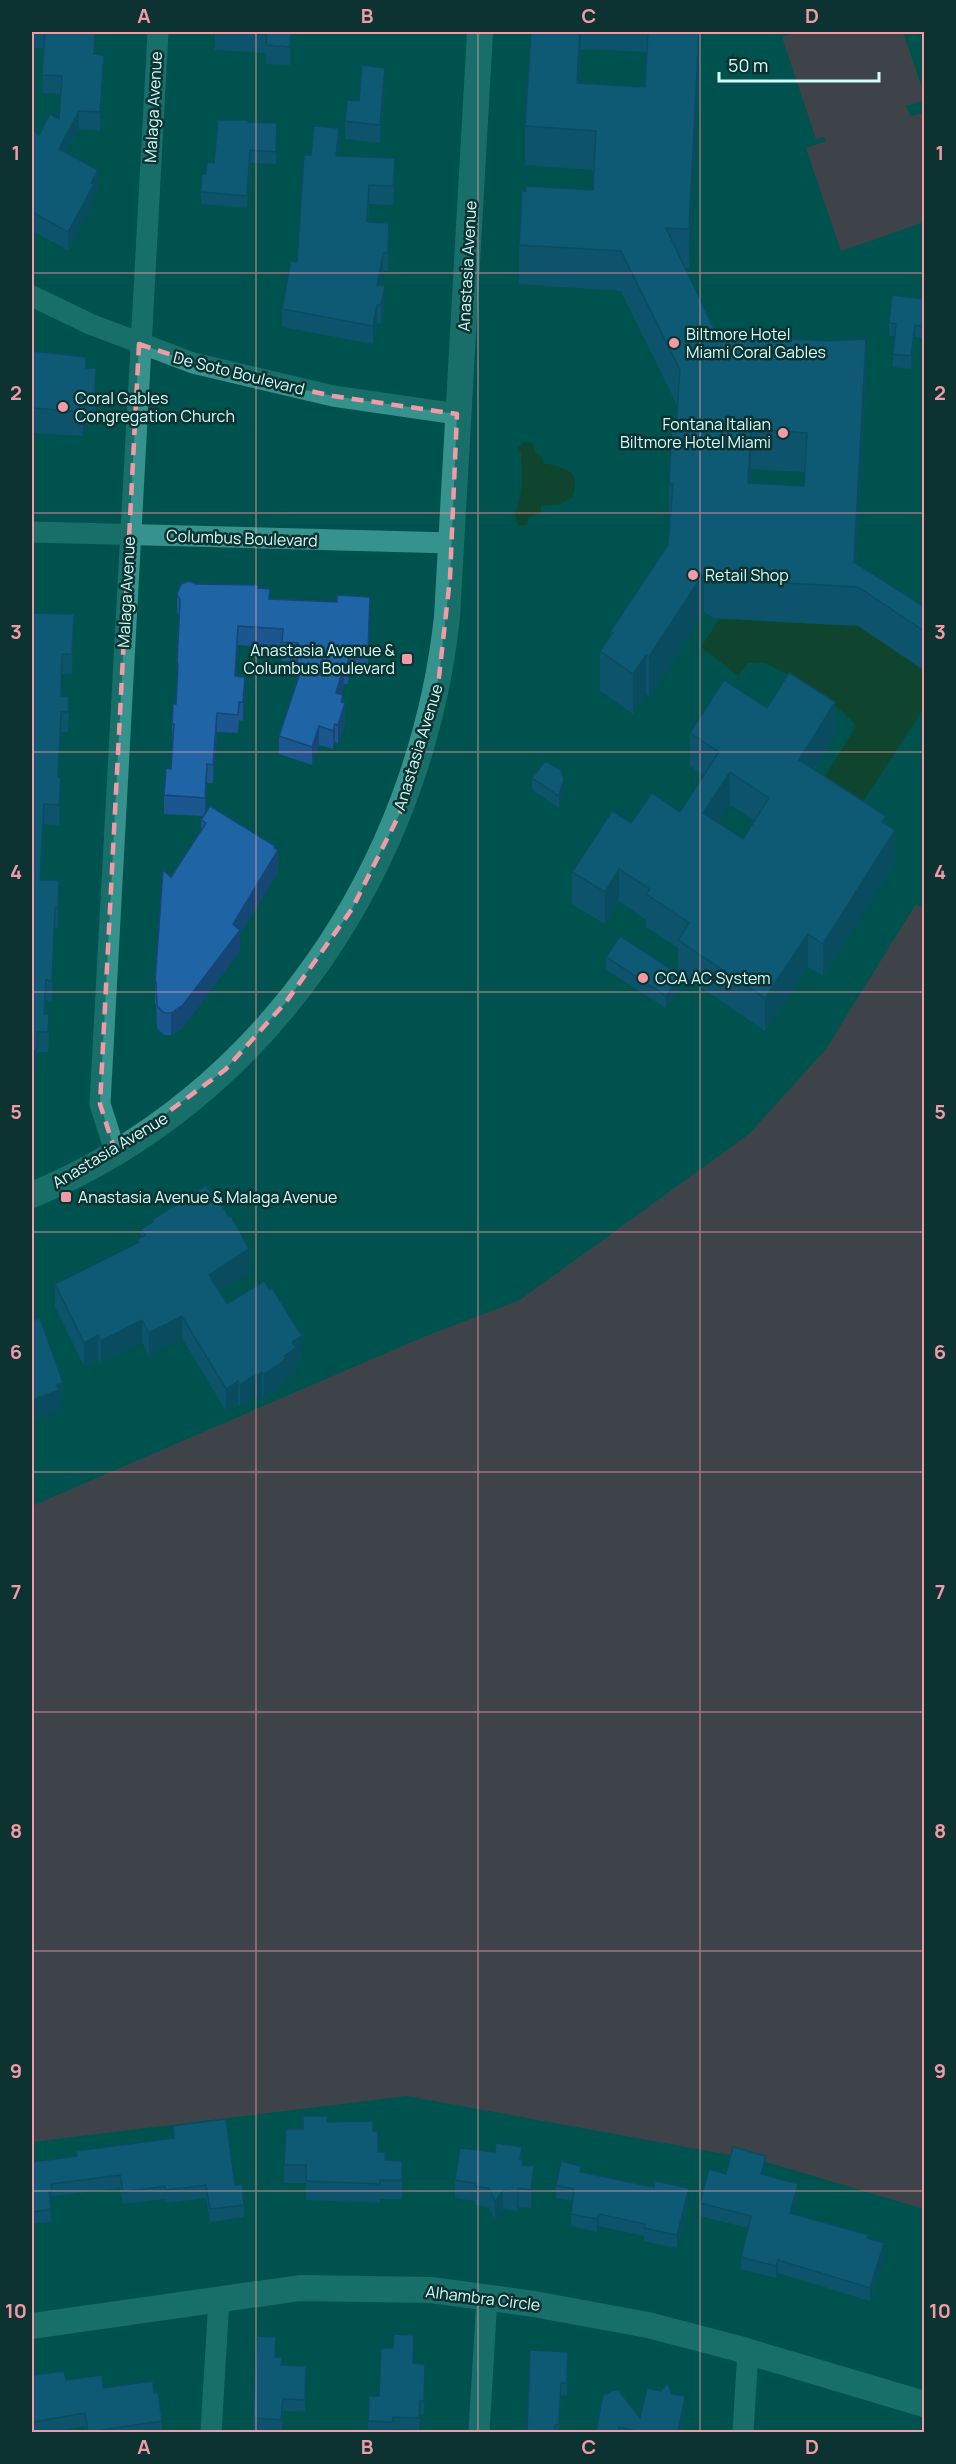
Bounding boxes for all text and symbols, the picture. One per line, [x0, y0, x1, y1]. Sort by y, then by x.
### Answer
text: A [137, 2, 151, 29]
text: B [361, 2, 374, 29]
text: C [582, 2, 596, 29]
text: D [805, 2, 819, 29]
scale bar [719, 45, 880, 83]
street label: Malaga Avenue [139, 51, 167, 163]
text: 50 m [728, 53, 768, 77]
text: 1 [12, 139, 20, 166]
text: 1 [936, 139, 944, 166]
street label: Anastasia Avenue [453, 200, 481, 332]
place label: Biltmore Hotel Miami Coral Gables [686, 323, 826, 363]
marker: Biltmore Hotel Miami Coral Gables [667, 336, 681, 350]
street label: De Soto Boulevard [171, 346, 307, 400]
text: 2 [10, 379, 22, 406]
text: 2 [934, 379, 946, 406]
place label: Coral Gables Congregation Church [75, 387, 235, 427]
marker: Coral Gables Congregation Church [56, 400, 70, 414]
place label: Fontana Italian Biltmore Hotel Miami [620, 413, 771, 453]
marker: Fontana Italian Biltmore Hotel Miami [776, 426, 790, 440]
street label: Columbus Boulevard [166, 524, 318, 552]
street label: Malaga Avenue [112, 536, 140, 648]
place label: Retail Shop [705, 564, 789, 586]
marker: Retail Shop [686, 568, 700, 582]
text: 3 [10, 618, 22, 645]
text: 3 [934, 618, 946, 645]
place label: Anastasia Avenue & Columbus Boulevard [244, 639, 396, 679]
marker: Anastasia Avenue & Columbus Boulevard [400, 652, 414, 666]
street label: Anastasia Avenue [388, 681, 448, 813]
text: 4 [10, 858, 22, 885]
text: 4 [934, 858, 946, 885]
place label: CCA AC System [655, 967, 771, 989]
marker: CCA AC System [636, 971, 650, 985]
text: 5 [10, 1098, 22, 1125]
text: 5 [934, 1098, 946, 1125]
street label: Anastasia Avenue [48, 1107, 172, 1193]
place label: Anastasia Avenue & Malaga Avenue [78, 1186, 337, 1208]
marker: Anastasia Avenue & Malaga Avenue [59, 1190, 73, 1204]
text: 6 [10, 1338, 22, 1365]
text: 6 [934, 1338, 946, 1365]
text: 7 [11, 1578, 21, 1605]
text: 7 [935, 1578, 945, 1605]
text: 8 [10, 1817, 22, 1844]
text: 8 [934, 1817, 946, 1844]
text: 9 [10, 2057, 22, 2084]
text: 9 [934, 2057, 946, 2084]
street label: Alhambra Circle [424, 2280, 542, 2316]
text: 10 [5, 2297, 27, 2324]
text: 10 [929, 2297, 951, 2324]
text: A [137, 2433, 151, 2460]
text: B [361, 2433, 374, 2460]
text: C [582, 2433, 596, 2460]
text: D [805, 2433, 819, 2460]

